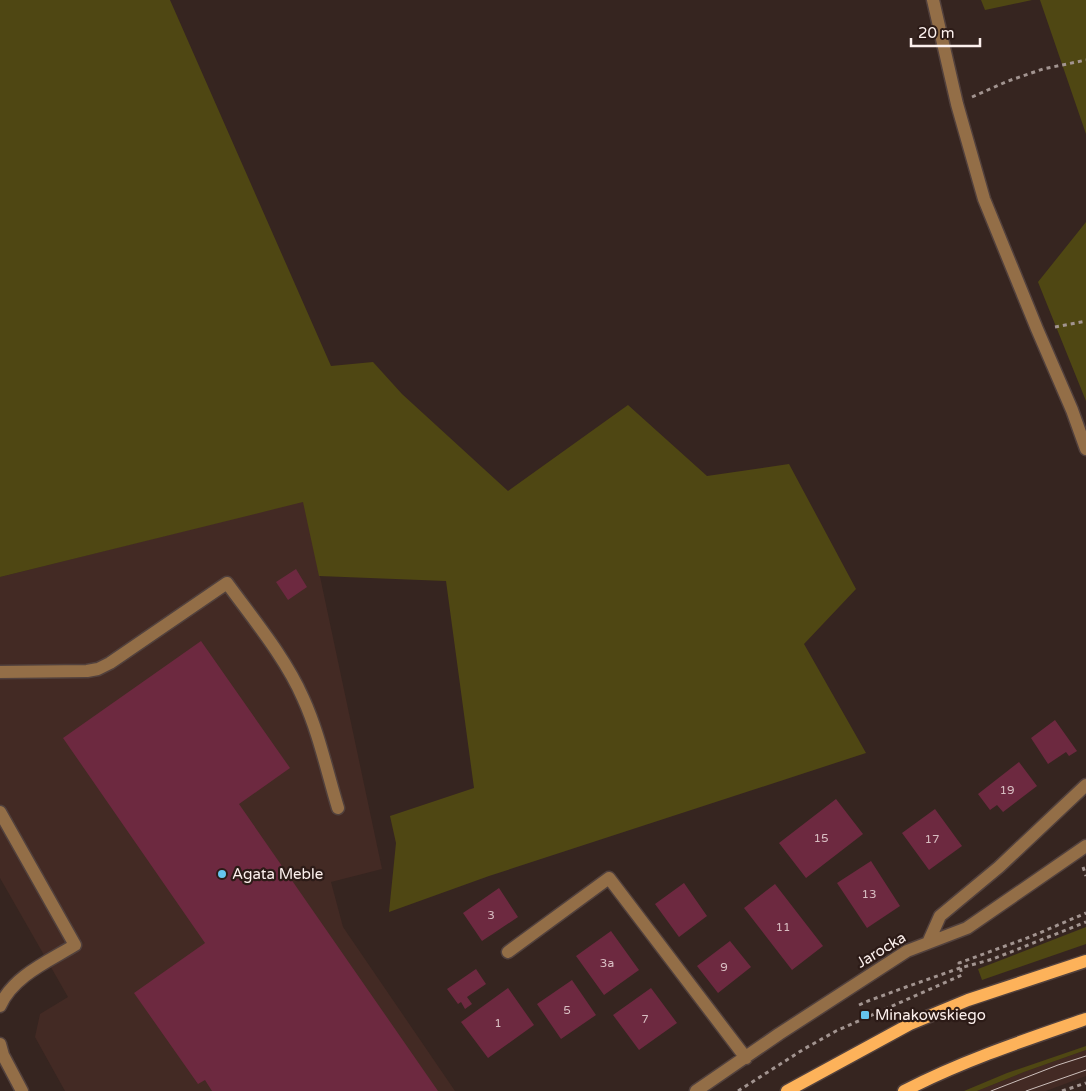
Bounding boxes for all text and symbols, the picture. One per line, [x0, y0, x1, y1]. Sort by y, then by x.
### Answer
scale bar [911, 15, 980, 47]
text: 20 m [918, 24, 955, 42]
house number: 19 [999, 783, 1015, 797]
house number: 15 [813, 831, 829, 845]
house number: 17 [924, 832, 940, 846]
place label: Agata Meble [232, 865, 323, 883]
marker: Agata Meble [216, 868, 228, 880]
house number: 13 [861, 887, 877, 901]
house number: 3 [487, 908, 495, 922]
house number: 11 [775, 920, 791, 934]
street label: Jarocka [853, 928, 909, 972]
house number: 3a [600, 956, 614, 970]
house number: 9 [720, 960, 728, 974]
house number: 5 [563, 1003, 571, 1017]
place label: Minakowskiego [875, 1006, 986, 1024]
marker: Minakowskiego [859, 1009, 871, 1021]
house number: 7 [641, 1012, 649, 1026]
house number: 1 [494, 1016, 502, 1030]

